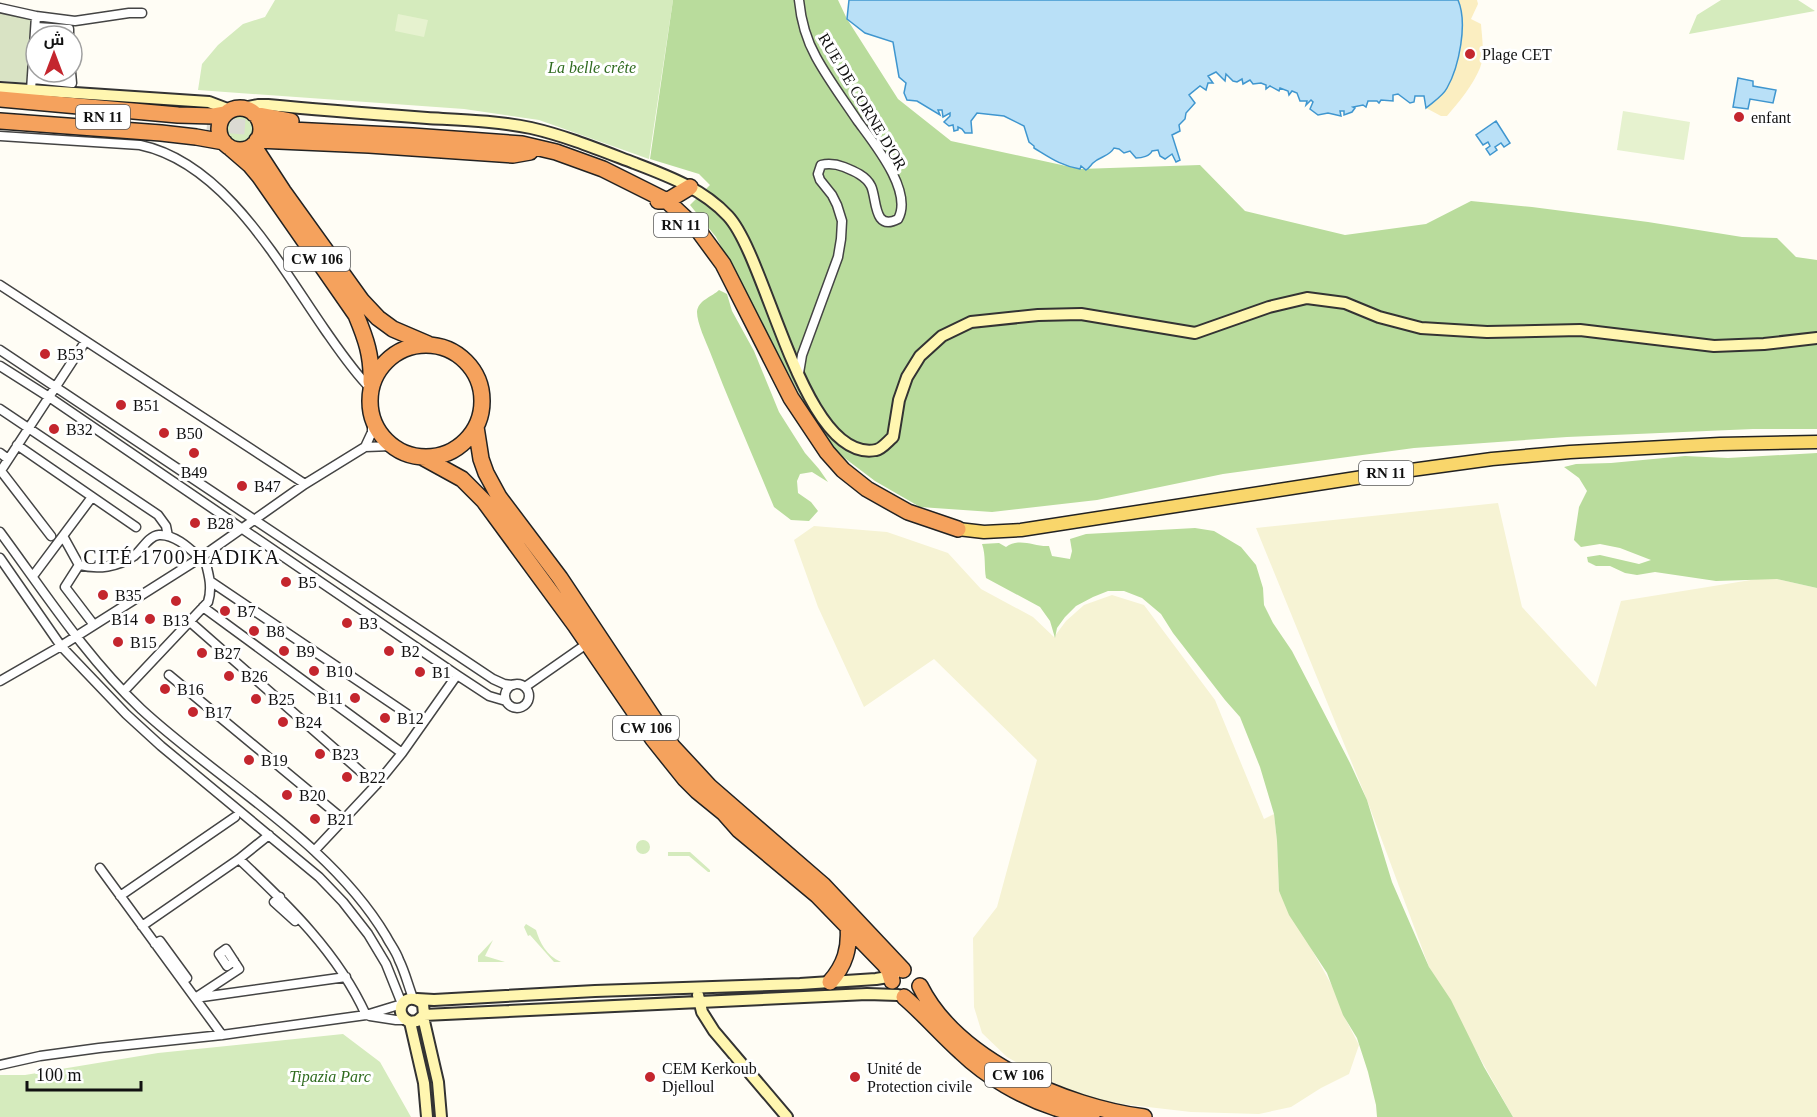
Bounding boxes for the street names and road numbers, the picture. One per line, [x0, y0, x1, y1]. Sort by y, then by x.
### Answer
street label: RUE DE CORNE D'OR [815, 30, 910, 173]
road number: RN 11 [76, 105, 130, 129]
road number: RN 11 [654, 213, 708, 237]
road number: CW 106 [284, 247, 350, 271]
road number: RN 11 [1359, 461, 1413, 485]
road number: CW 106 [613, 716, 679, 740]
road number: CW 106 [985, 1063, 1051, 1087]

